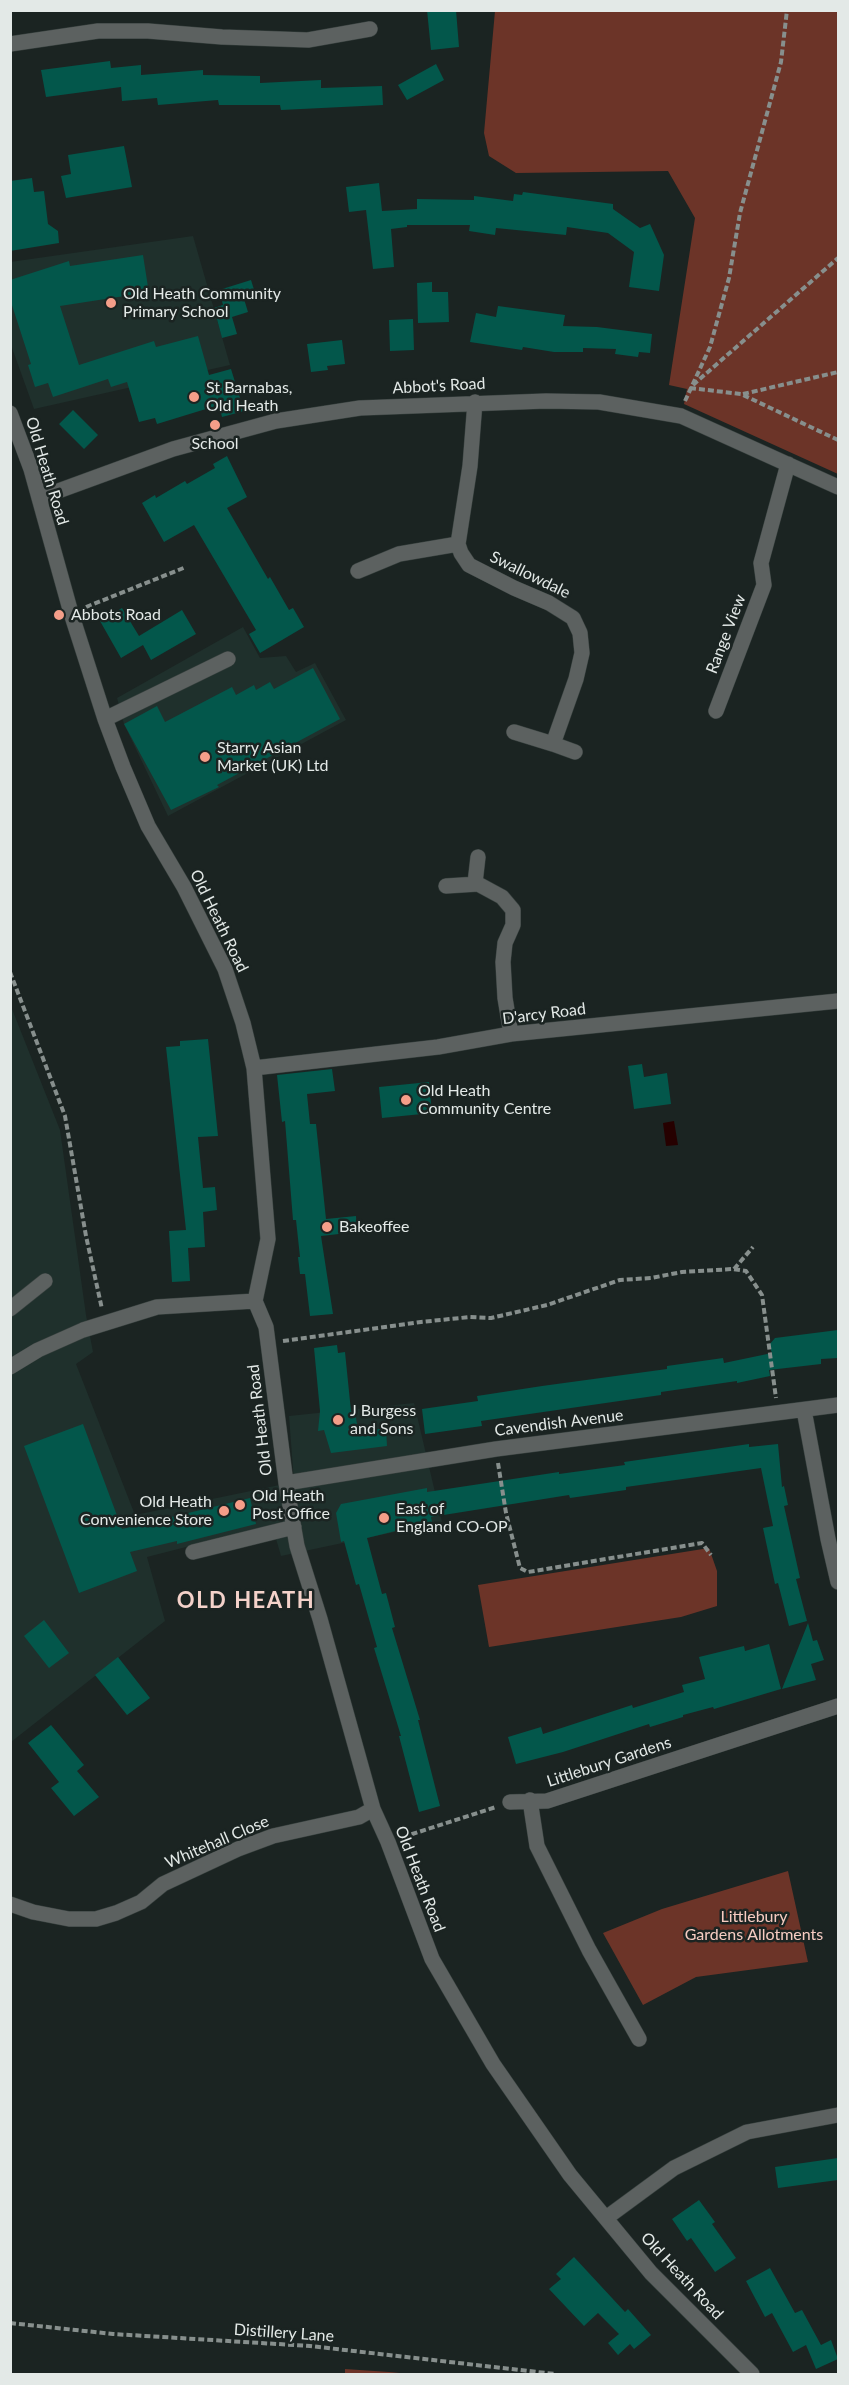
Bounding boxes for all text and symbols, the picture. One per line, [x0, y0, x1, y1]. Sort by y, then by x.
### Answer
place label: Old Heath Community Primary School [123, 284, 281, 322]
marker: Old Heath Community Primary School [104, 296, 118, 310]
street label: Abbot's Road [392, 374, 486, 398]
place label: St Barnabas, Old Heath [206, 378, 292, 416]
marker: St Barnabas, Old Heath [187, 390, 201, 404]
street label: Old Heath Road [21, 415, 73, 527]
marker: School [208, 418, 222, 432]
place label: School [191, 434, 239, 454]
street label: Swallowdale [487, 547, 573, 603]
street label: Range View [702, 592, 750, 676]
place label: Abbots Road [71, 605, 161, 625]
marker: Abbots Road [52, 608, 66, 622]
place label: Starry Asian Market (UK) Ltd [217, 738, 329, 776]
marker: Starry Asian Market (UK) Ltd [198, 750, 212, 764]
street label: Old Heath Road [186, 866, 252, 976]
street label: D'arcy Road [501, 999, 587, 1029]
place label: Old Heath Community Centre [418, 1081, 551, 1119]
marker: Old Heath Community Centre [399, 1093, 413, 1107]
place label: Bakeoffee [339, 1217, 409, 1237]
marker: Bakeoffee [320, 1220, 334, 1234]
street label: Old Heath Road [244, 1363, 276, 1477]
place label: J Burgess and Sons [350, 1401, 416, 1439]
street label: Cavendish Avenue [494, 1406, 624, 1440]
marker: J Burgess and Sons [331, 1413, 345, 1427]
place label: Old Heath Post Office [252, 1486, 330, 1524]
place label: Old Heath Convenience Store [80, 1492, 212, 1530]
marker: Old Heath Post Office [233, 1498, 247, 1512]
place label: East of England CO-OP [396, 1499, 508, 1537]
marker: Old Heath Convenience Store [217, 1504, 231, 1518]
marker: East of England CO-OP [377, 1511, 391, 1525]
district label: OLD HEATH [177, 1588, 315, 1614]
street label: Littlebury Gardens [544, 1733, 674, 1791]
street label: Whitehall Close [162, 1812, 272, 1872]
street label: Old Heath Road [391, 1823, 449, 1935]
park label: Littlebury Gardens Allotments [685, 1907, 823, 1945]
street label: Old Heath Road [637, 2228, 727, 2324]
street label: Distillery Lane [233, 2320, 335, 2346]

